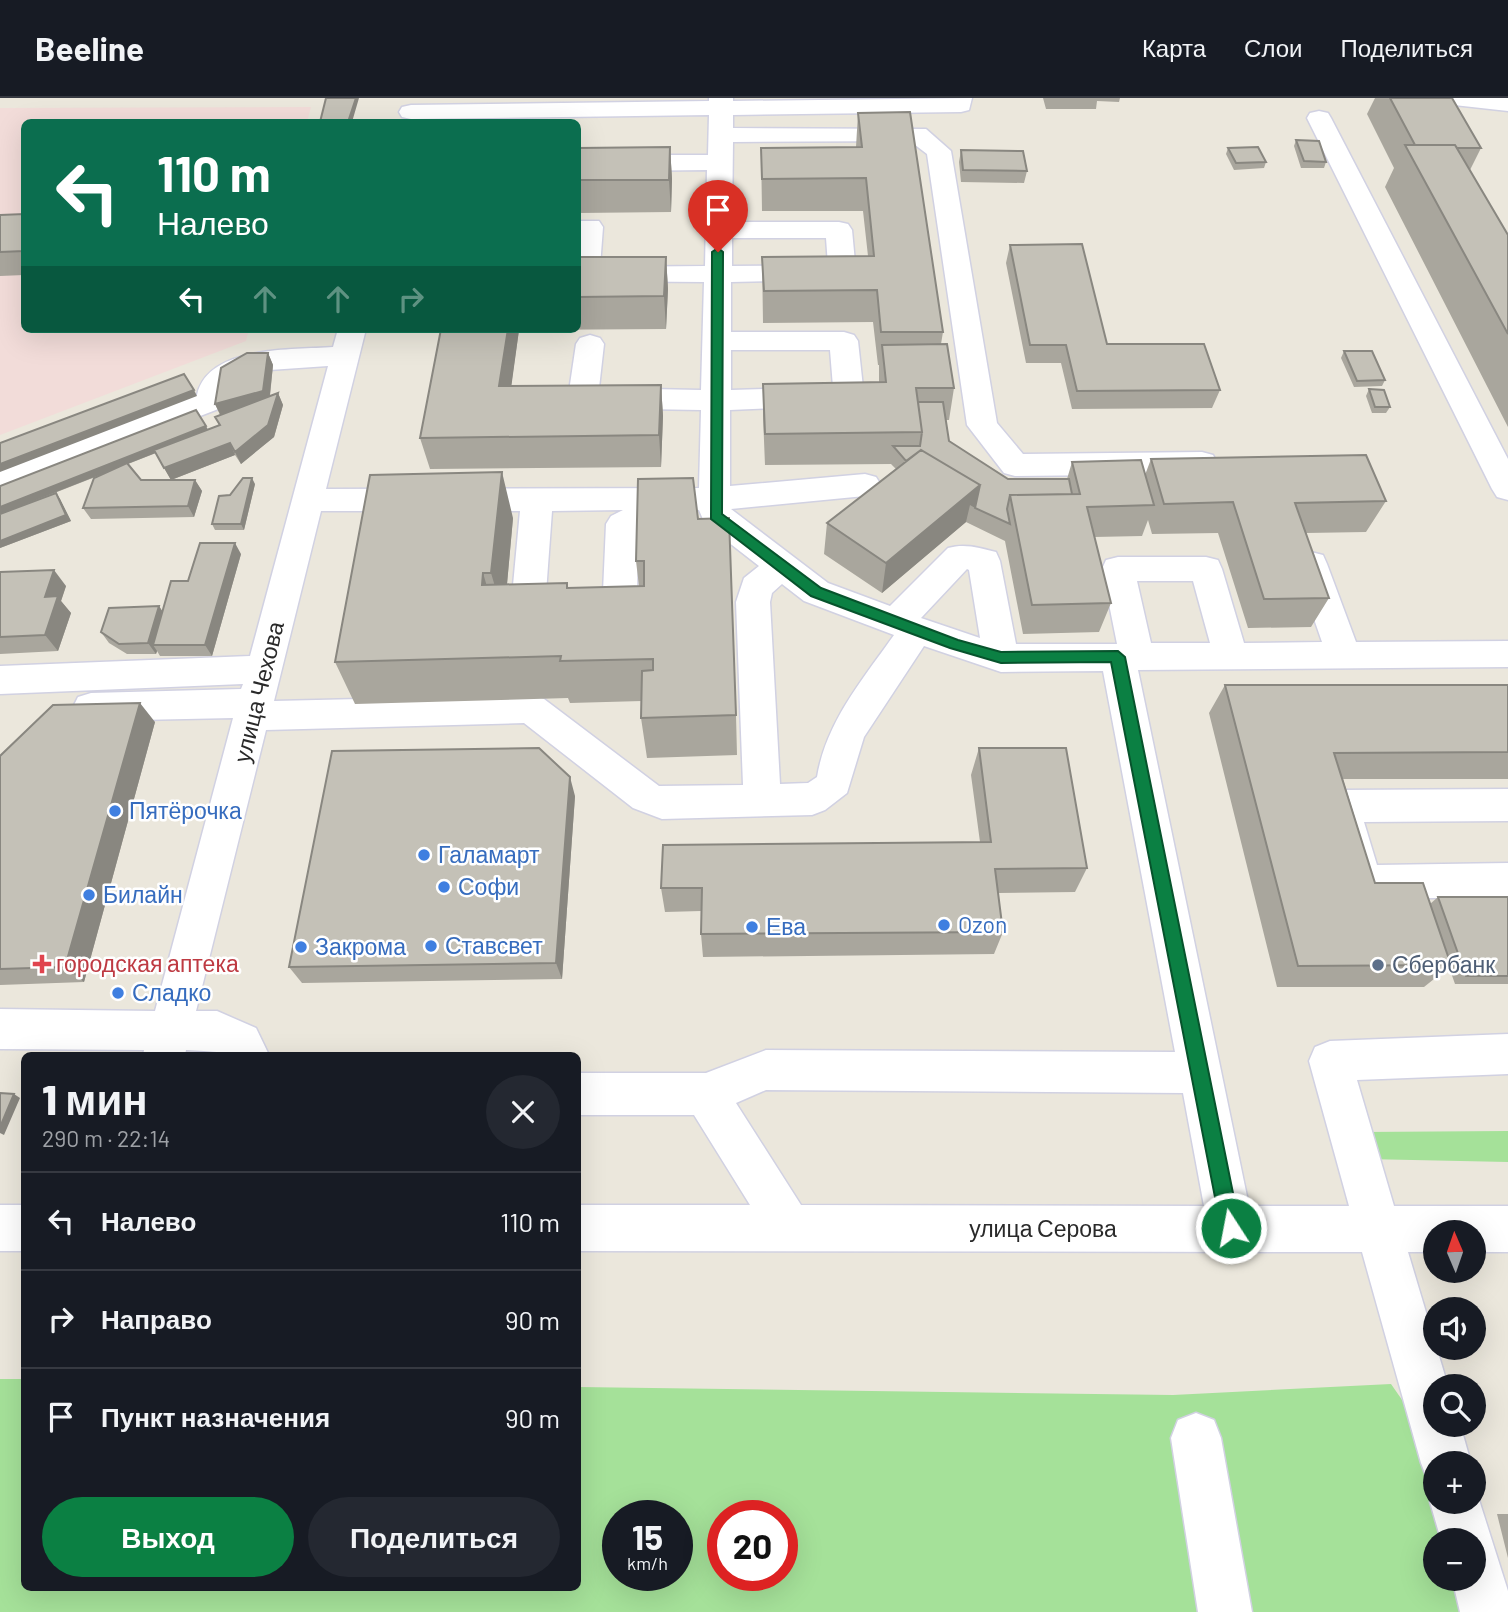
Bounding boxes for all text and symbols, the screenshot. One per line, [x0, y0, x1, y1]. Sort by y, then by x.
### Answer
text: Beeline [35, 28, 144, 68]
text: Карта [1142, 33, 1206, 62]
text: Слои [1244, 33, 1302, 62]
text: Поделиться [1340, 33, 1473, 62]
text: 110 m [157, 143, 271, 202]
icon: left [42, 147, 133, 238]
pin [688, 180, 748, 252]
icon: arrive [699, 191, 737, 229]
text: Налево [157, 203, 269, 241]
icon: left [173, 280, 211, 318]
icon: ahead [246, 280, 284, 318]
icon: ahead [319, 280, 357, 318]
icon: right [392, 280, 430, 318]
street label: улица Чехова [227, 618, 289, 765]
place label: Пятёрочка [129, 796, 242, 824]
marker: Пятёрочка [107, 803, 123, 819]
place label: Галамарт [438, 840, 540, 868]
marker: Галамарт [416, 847, 432, 863]
place label: Софи [458, 872, 519, 900]
marker: Софи [436, 879, 452, 895]
place label: Билайн [103, 880, 183, 908]
marker: Билайн [81, 887, 97, 903]
place label: Ozon [958, 910, 1007, 938]
place label: Ева [766, 912, 806, 940]
marker: Ozon [936, 917, 952, 933]
marker: Ева [744, 919, 760, 935]
place label: Ставсвет [445, 931, 543, 959]
place label: Закрома [315, 932, 406, 960]
marker: Ставсвет [423, 938, 439, 954]
marker: Закрома [293, 939, 309, 955]
place label: городская аптека [56, 949, 239, 977]
place label: Сбербанк [1392, 950, 1496, 978]
marker: городская аптека [34, 956, 50, 972]
marker: Сбербанк [1370, 957, 1386, 973]
place label: Сладко [132, 978, 211, 1006]
marker: Сладко [110, 985, 126, 1001]
text: 1 мин [42, 1073, 148, 1123]
button: close [486, 1075, 560, 1149]
text: 290 m · 22:14 [42, 1124, 170, 1152]
position arrow [1194, 1191, 1268, 1265]
icon: left [42, 1202, 80, 1240]
text: Налево [101, 1205, 196, 1236]
text: 110 m [500, 1206, 560, 1237]
street label: улица Серова [969, 1214, 1117, 1242]
north arrow [1423, 1220, 1486, 1283]
map controls [1423, 1220, 1486, 1591]
button: sound [1423, 1297, 1486, 1360]
icon: right [42, 1300, 80, 1338]
text: Направо [101, 1303, 212, 1334]
text: 90 m [505, 1304, 560, 1335]
button: search [1423, 1374, 1486, 1437]
icon: arrive [42, 1398, 80, 1436]
text: Пункт назначения [101, 1401, 330, 1432]
text: 90 m [505, 1402, 560, 1433]
button: + [1423, 1451, 1486, 1514]
button: Выход [42, 1497, 294, 1577]
button: Поделиться [308, 1497, 560, 1577]
speed limit sign: 20 [707, 1500, 798, 1591]
text: 15 [632, 1515, 663, 1557]
button: − [1423, 1528, 1486, 1591]
text: km/h [627, 1552, 668, 1574]

